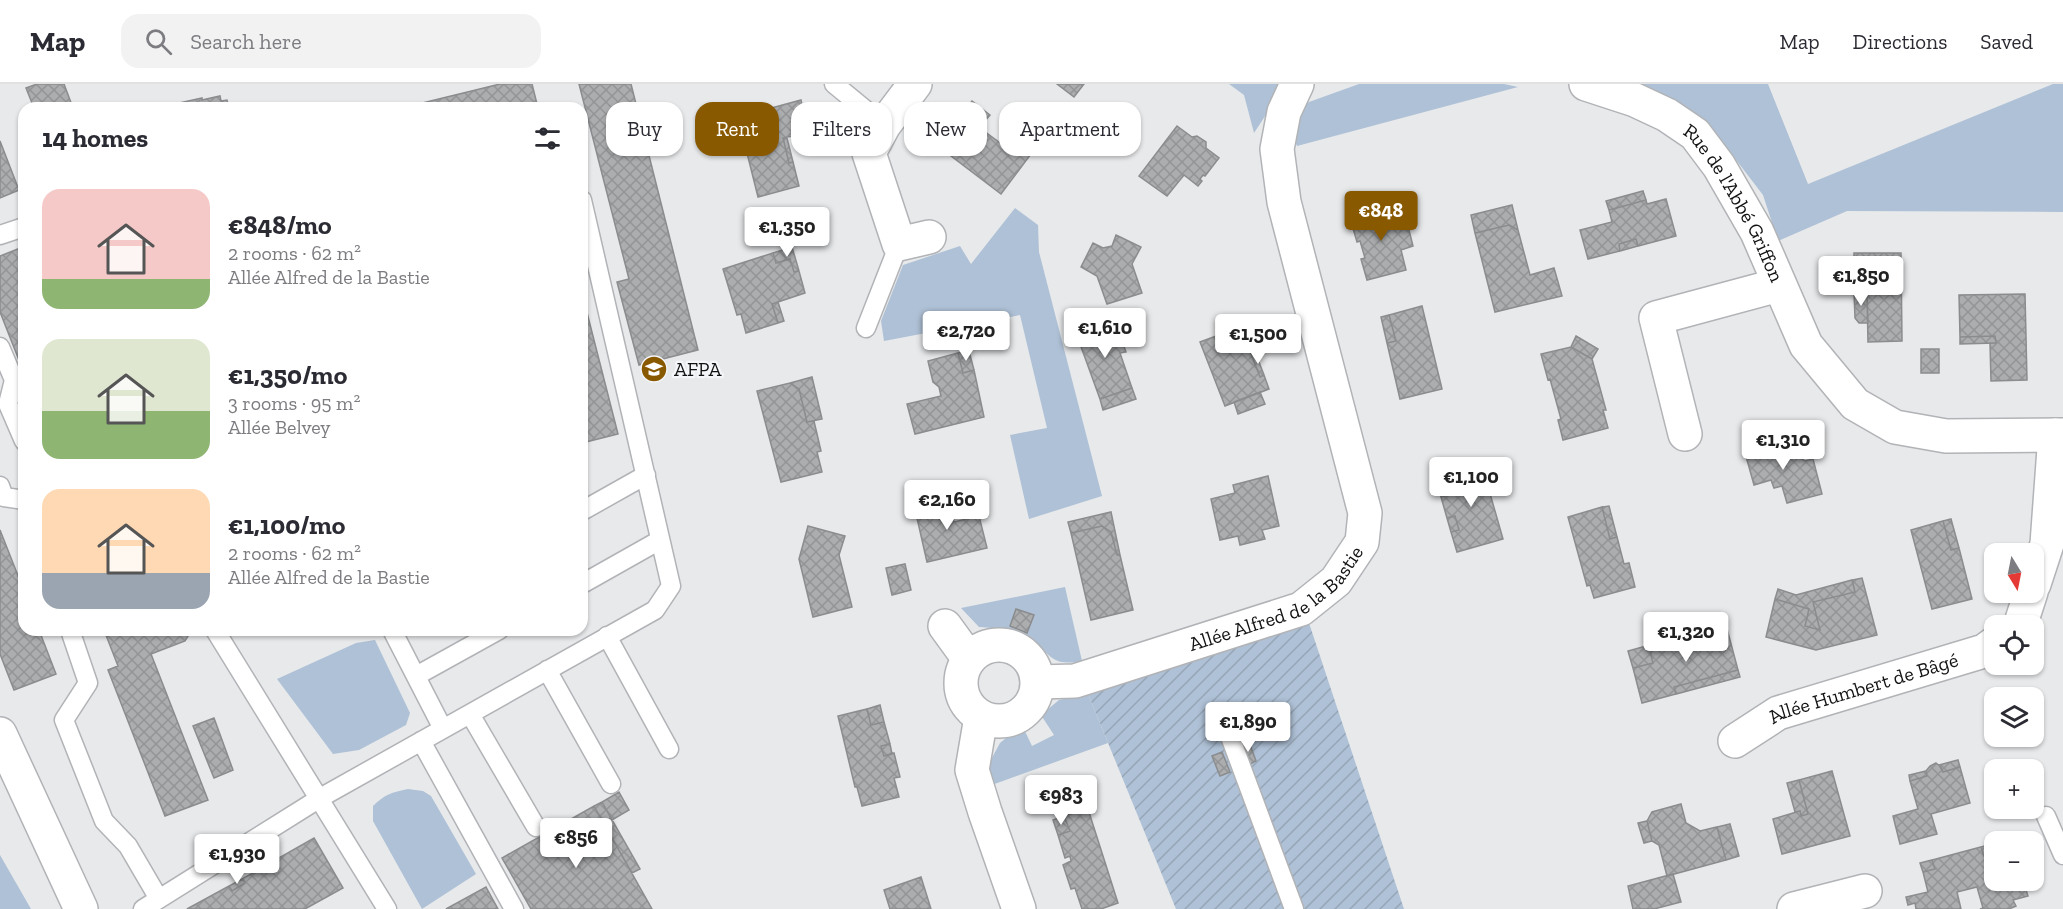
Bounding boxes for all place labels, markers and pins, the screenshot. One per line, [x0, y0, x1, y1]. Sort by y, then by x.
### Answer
pin: €848 [1345, 191, 1417, 242]
pin: €1,350 [738, 207, 836, 258]
pin: €1,850 [1812, 256, 1910, 307]
pin: €1,610 [1056, 308, 1154, 359]
pin: €2,720 [917, 311, 1015, 362]
pin: €1,500 [1209, 314, 1307, 365]
school or university icon: AFPA [639, 354, 669, 384]
place label: AFPA [674, 357, 723, 381]
pin: €1,310 [1734, 420, 1832, 471]
pin: €1,100 [1422, 457, 1520, 508]
pin: €2,160 [898, 480, 996, 531]
pin: €1,320 [1637, 612, 1735, 663]
pin: €1,890 [1199, 702, 1297, 753]
pin: €983 [1025, 775, 1097, 826]
pin: €856 [540, 818, 612, 869]
pin: €1,930 [188, 834, 286, 885]

